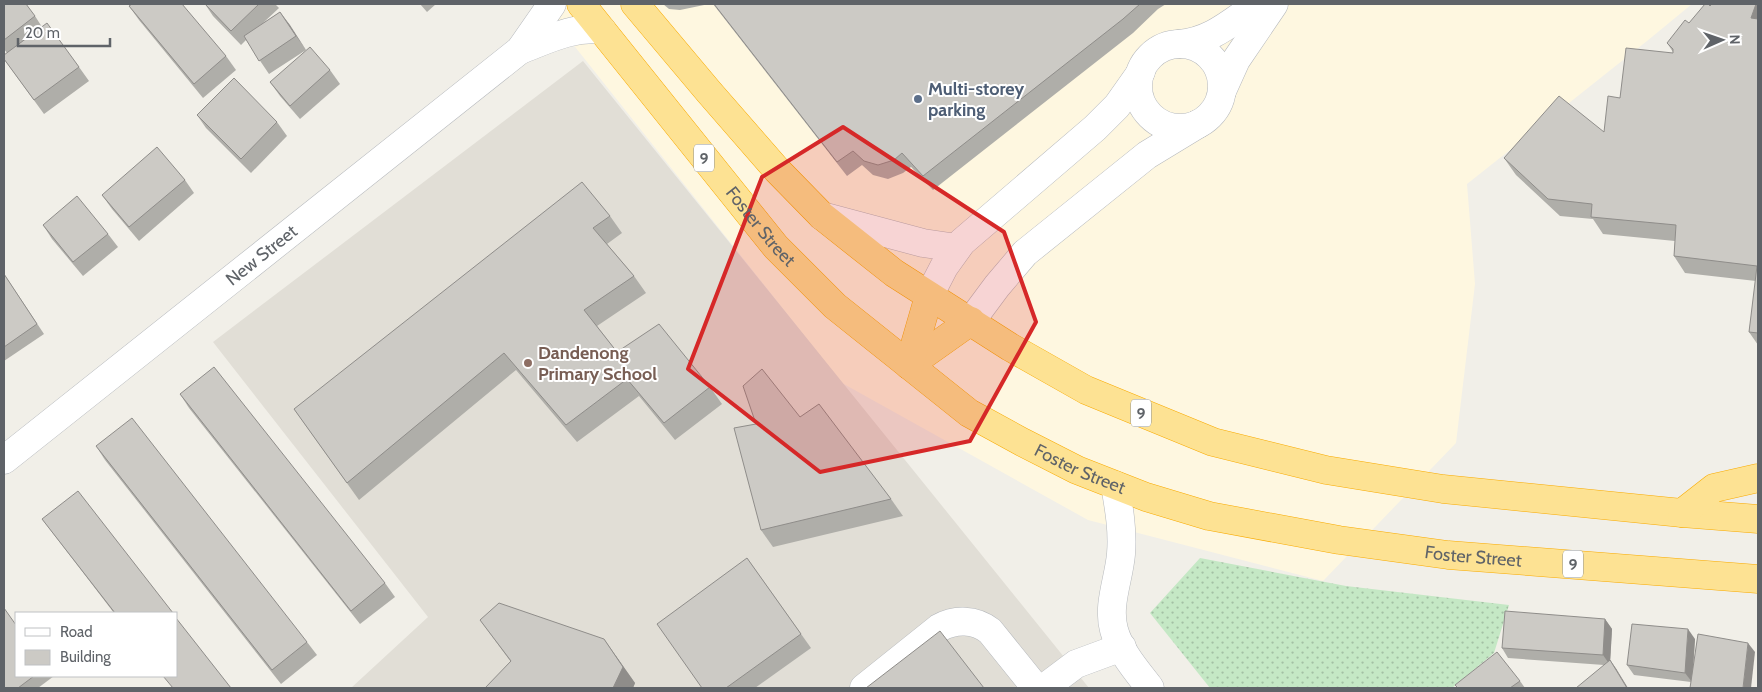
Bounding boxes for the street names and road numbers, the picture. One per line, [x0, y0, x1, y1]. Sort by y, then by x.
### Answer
road number: 9 [694, 144, 714, 172]
street label: Foster Street [721, 182, 800, 271]
street label: New Street [221, 220, 302, 290]
road number: 9 [1131, 399, 1151, 426]
street label: Foster Street [1031, 439, 1129, 499]
street label: Foster Street [1423, 541, 1523, 572]
road number: 9 [1563, 550, 1583, 578]

